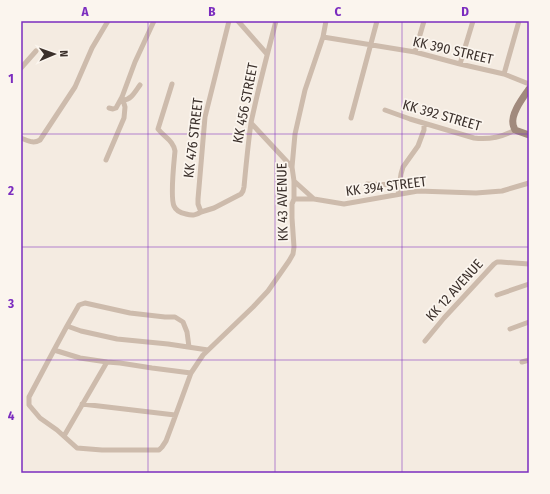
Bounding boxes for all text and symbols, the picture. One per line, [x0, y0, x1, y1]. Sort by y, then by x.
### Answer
text: A [80, 4, 89, 19]
text: B [208, 4, 216, 19]
text: C [335, 4, 342, 19]
text: D [461, 4, 469, 19]
street label: KK 390 STREET [411, 33, 495, 68]
north arrow [34, 34, 74, 74]
text: N [57, 50, 70, 57]
street label: KK 456 STREET [229, 61, 262, 145]
text: 1 [8, 71, 14, 86]
street label: KK 392 STREET [401, 96, 483, 135]
street label: KK 476 STREET [180, 97, 207, 179]
street label: KK 43 AVENUE [273, 162, 292, 241]
street label: KK 394 STREET [345, 173, 428, 200]
text: 2 [7, 183, 14, 198]
street label: KK 12 AVENUE [422, 256, 487, 325]
text: 3 [7, 296, 14, 311]
text: 4 [8, 408, 15, 423]

